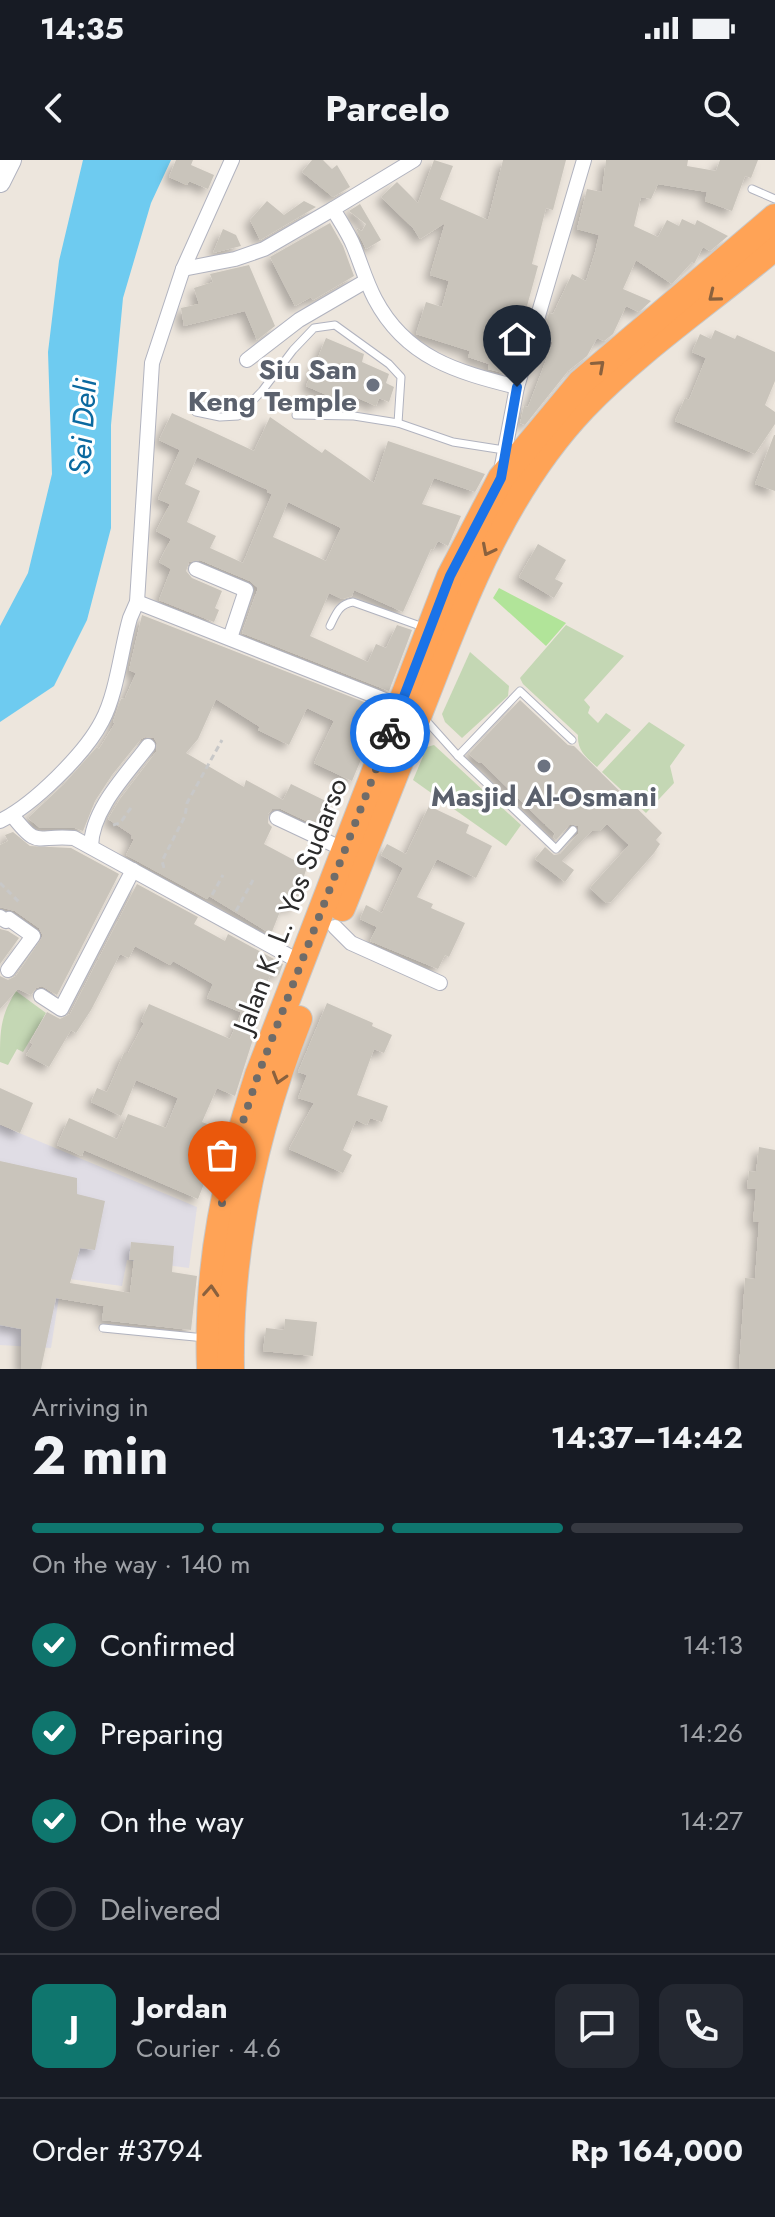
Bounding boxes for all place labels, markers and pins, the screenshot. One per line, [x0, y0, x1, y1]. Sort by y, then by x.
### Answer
pin [483, 305, 551, 387]
place label: Siu San Keng Temple [188, 349, 357, 422]
marker: Siu San Keng Temple [364, 376, 382, 394]
marker: Masjid Al-Osmani [535, 757, 553, 775]
place label: Masjid Al-Osmani [431, 776, 657, 817]
pin [188, 1121, 256, 1203]

